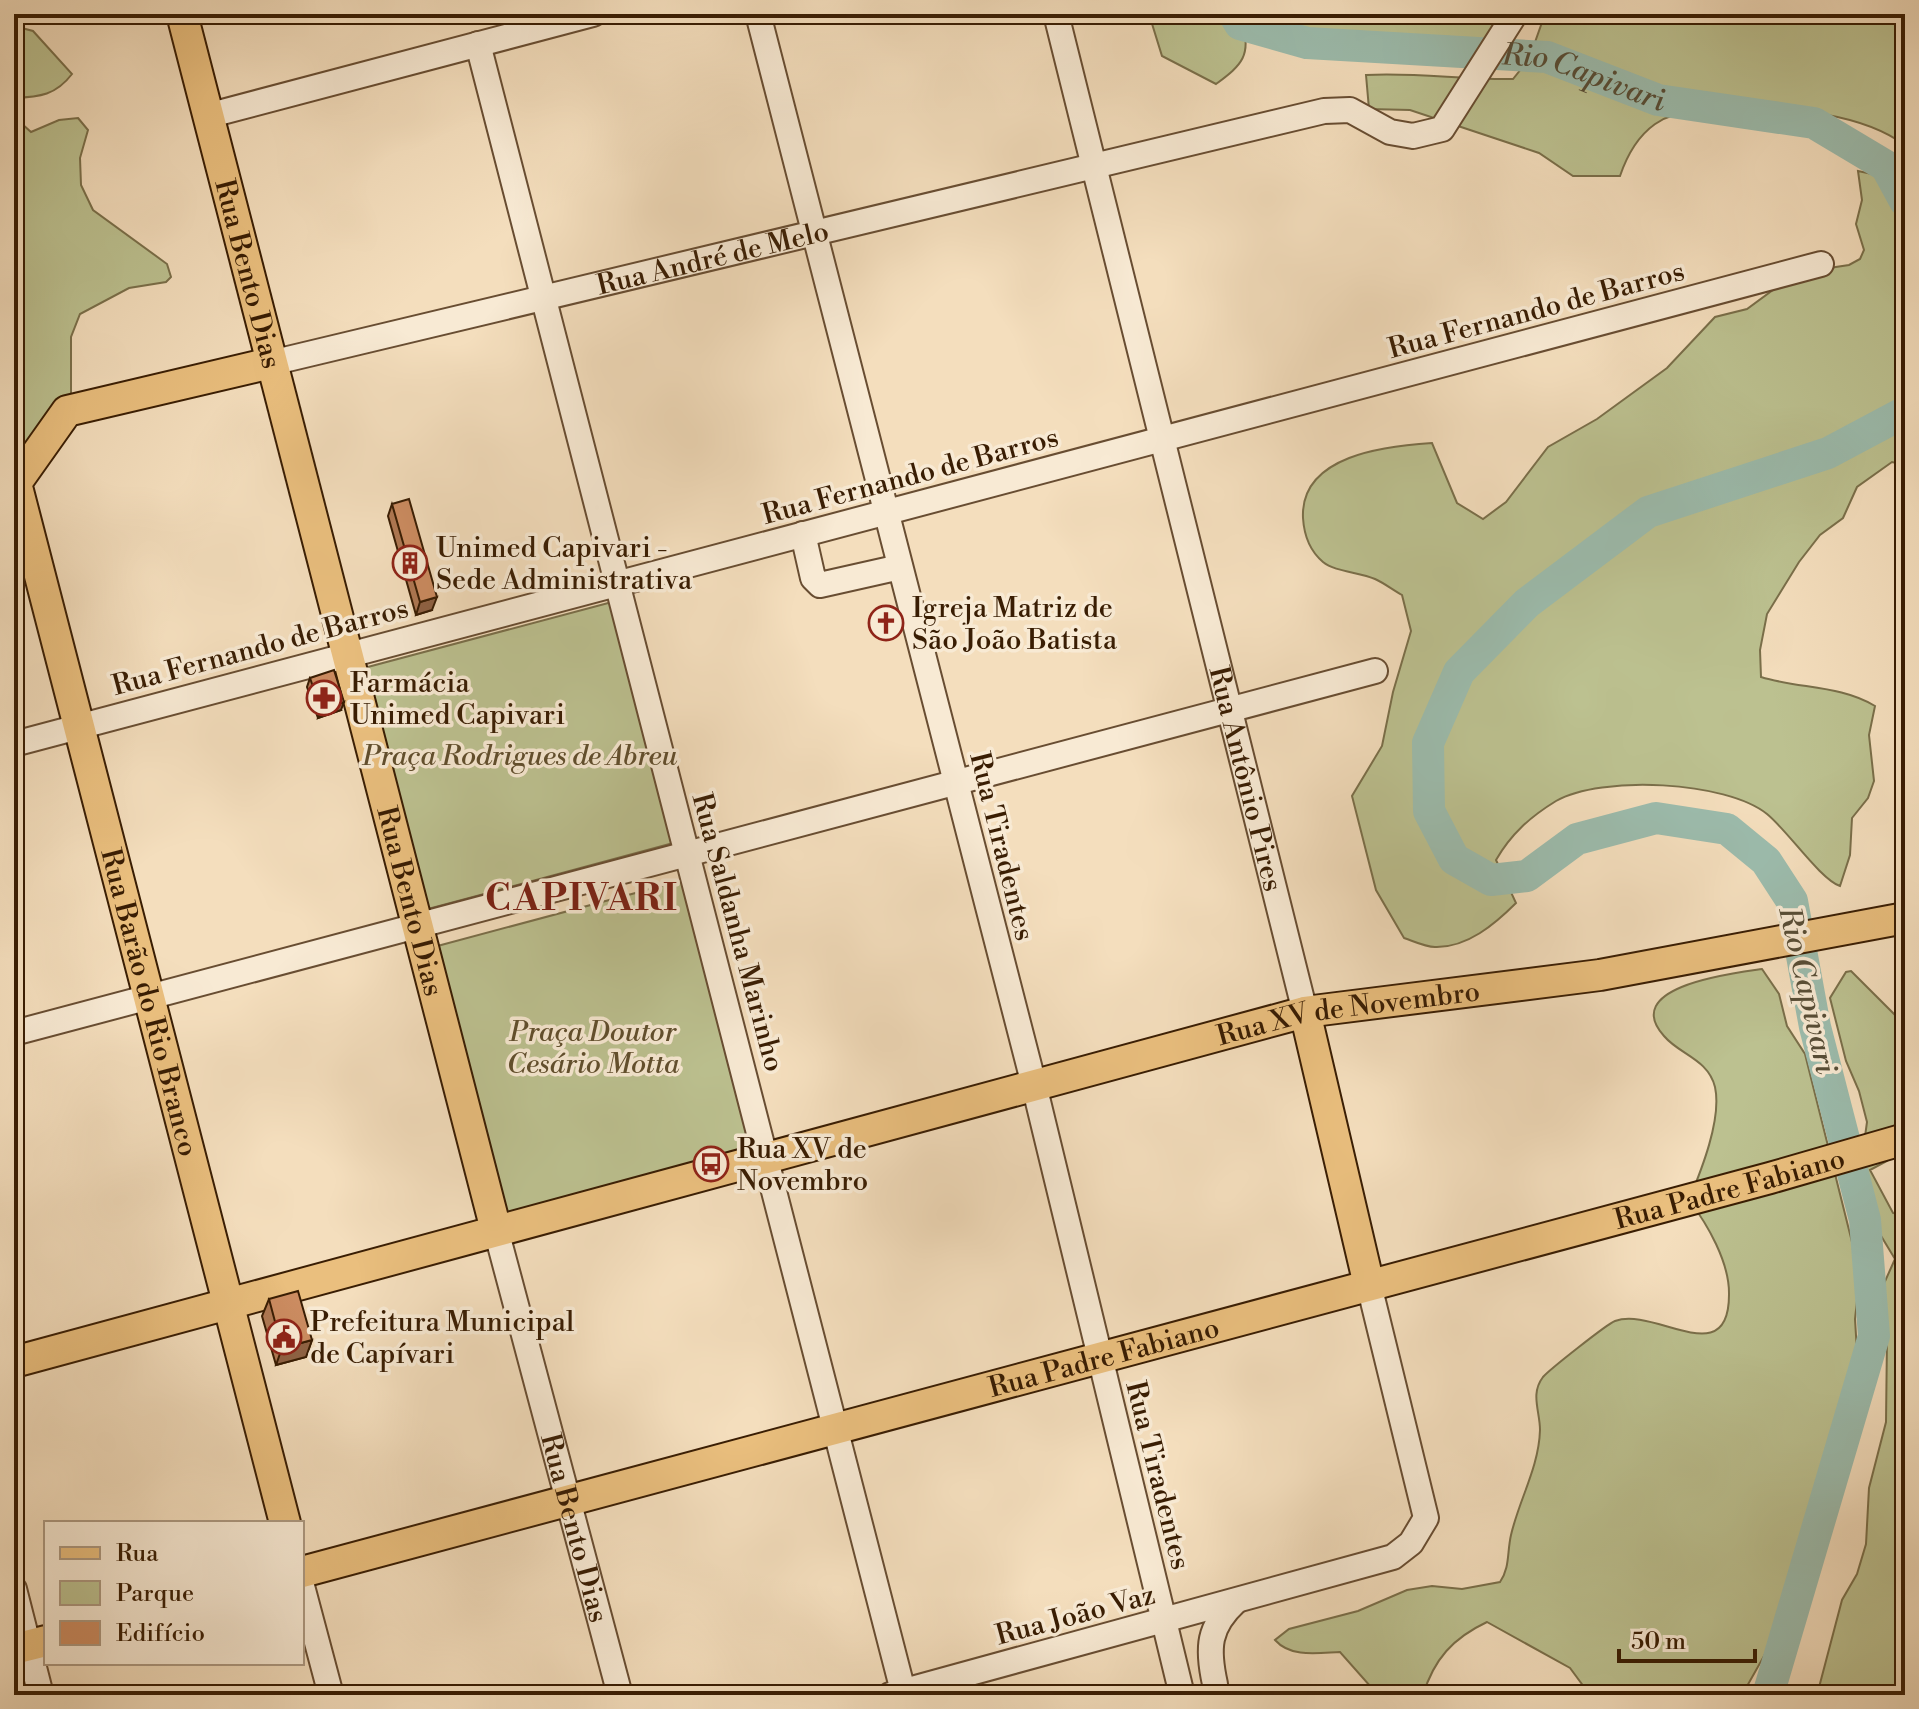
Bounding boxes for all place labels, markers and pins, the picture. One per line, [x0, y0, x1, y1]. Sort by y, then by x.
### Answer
place label: Unimed Capivari - Sede Administrativa [436, 531, 693, 598]
building icon: Unimed Capivari - Sede Administrativa [391, 544, 429, 582]
place label: Igreja Matriz de São João Batista [912, 591, 1118, 658]
church icon: Igreja Matriz de São João Batista [867, 604, 905, 642]
place label: Farmácia Unimed Capivari [350, 666, 565, 733]
pharmacy icon: Farmácia Unimed Capivari [305, 679, 343, 717]
place label: Rua XV de Novembro [737, 1132, 868, 1199]
bus stop icon: Rua XV de Novembro [692, 1145, 730, 1183]
place label: Prefeitura Municipal de Capívari [310, 1305, 574, 1372]
public building icon: Prefeitura Municipal de Capívari [265, 1318, 303, 1356]

